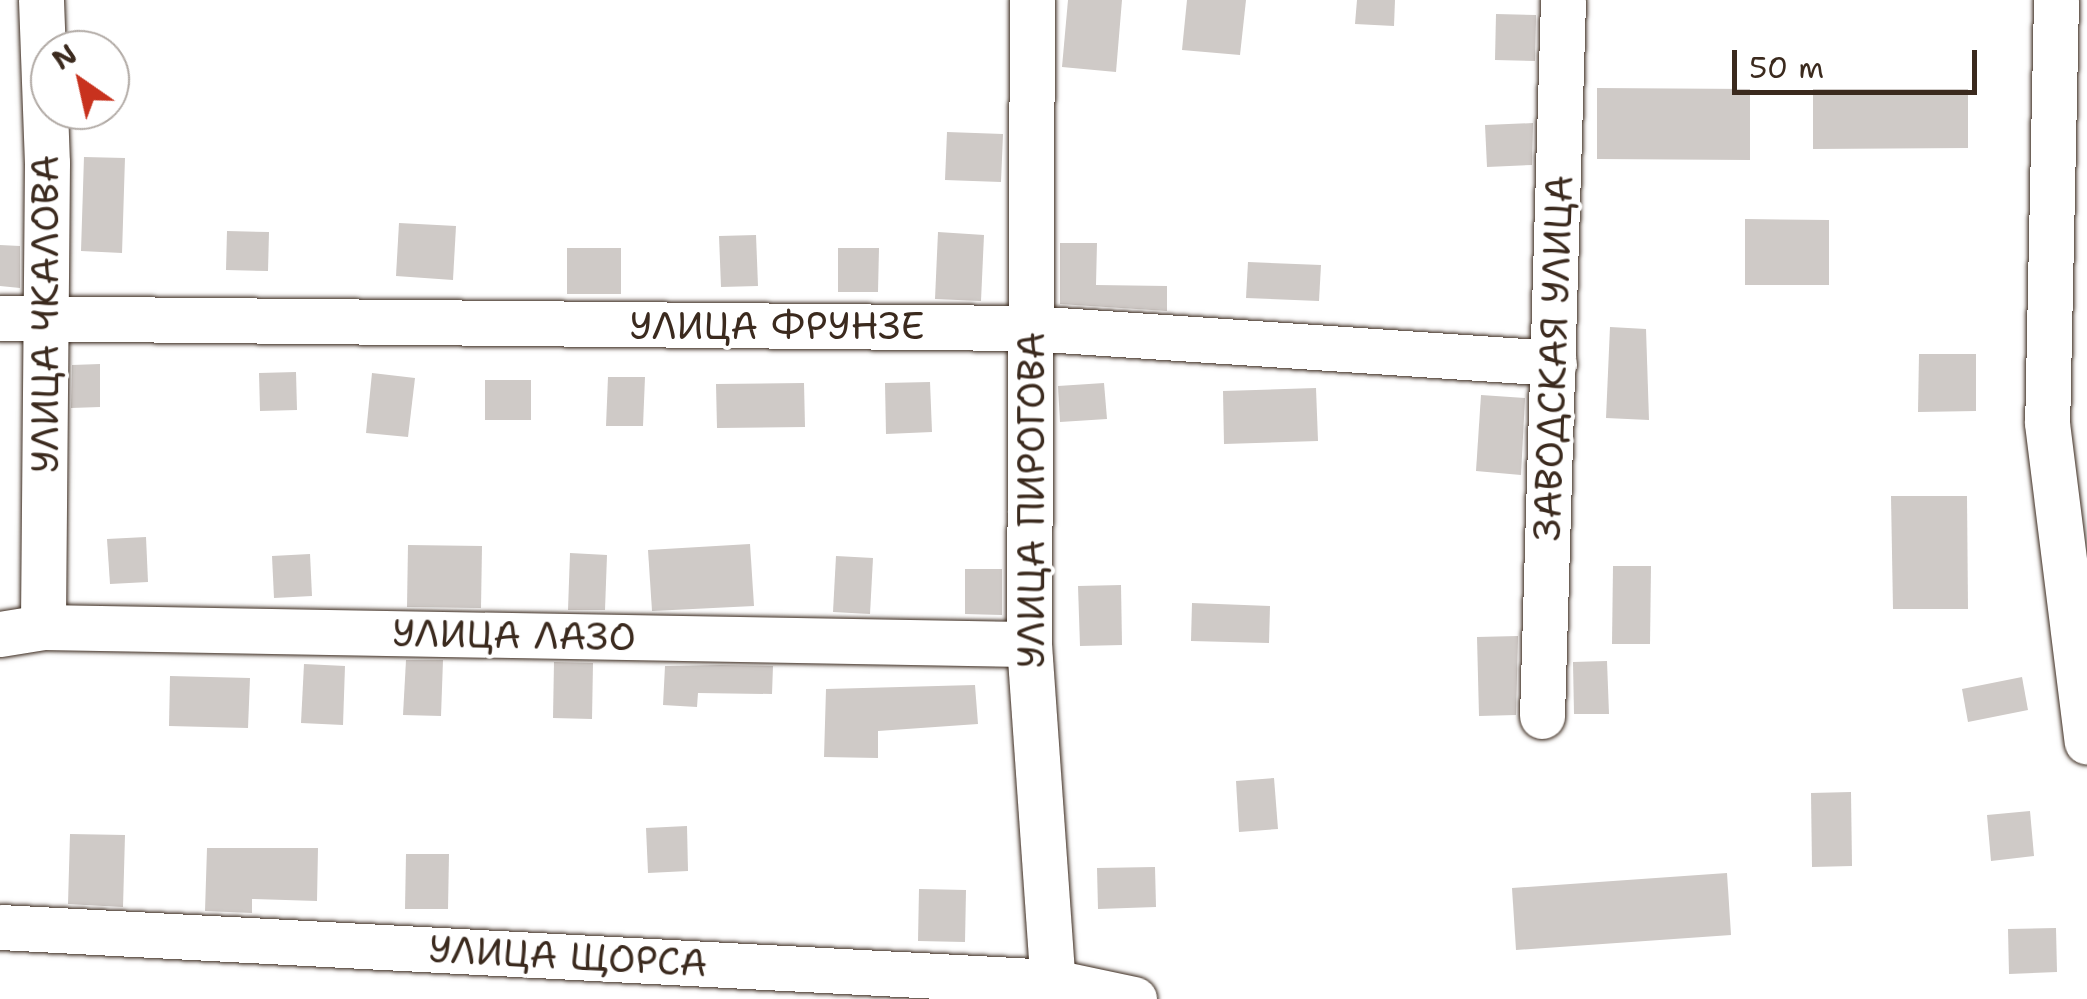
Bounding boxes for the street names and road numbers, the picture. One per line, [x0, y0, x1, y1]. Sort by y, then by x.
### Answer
street label: УЛИЦА ЧКАЛОВА [22, 155, 68, 473]
street label: ЗАВОДСКАЯ УЛИЦА [1524, 174, 1582, 542]
street label: УЛИЦА ФРУНЗЕ [629, 303, 925, 349]
street label: УЛИЦА ПИРОГОВА [1008, 332, 1054, 668]
street label: УЛИЦА ЛАЗО [392, 610, 636, 660]
street label: УЛИЦА ЩОРСА [428, 926, 708, 986]

